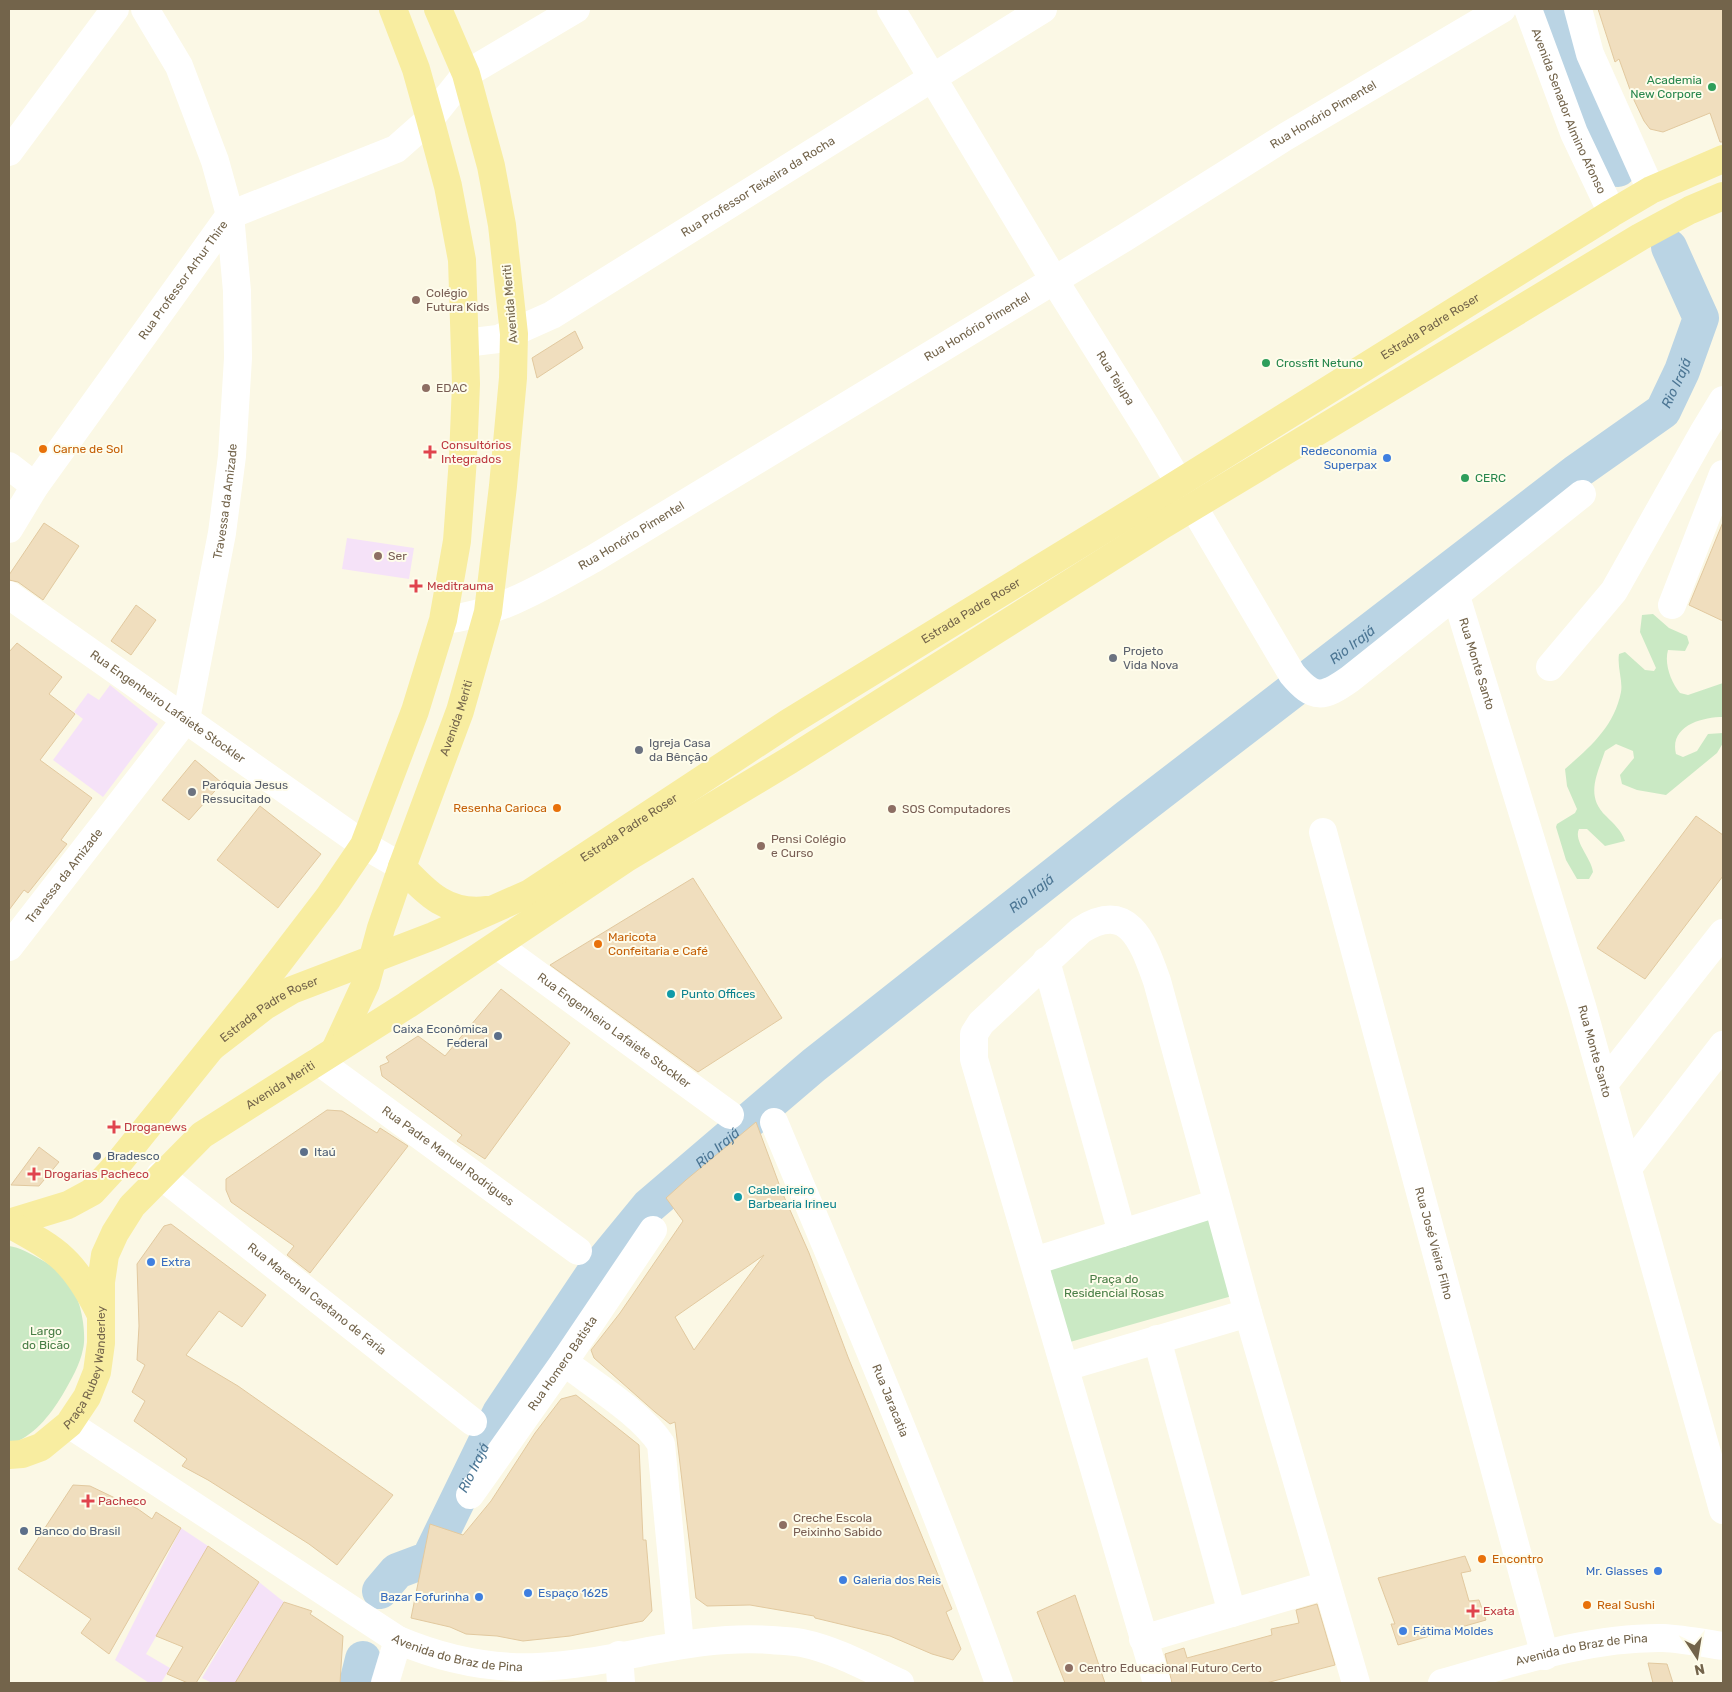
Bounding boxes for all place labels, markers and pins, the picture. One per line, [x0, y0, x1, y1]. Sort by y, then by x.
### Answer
place label: Academia New Corpore [1630, 73, 1702, 101]
marker: Academia New Corpore [1706, 81, 1718, 93]
place label: Colégio Futura Kids [426, 286, 489, 314]
marker: Colégio Futura Kids [410, 294, 422, 306]
place label: Crossfit Netuno [1276, 356, 1363, 370]
marker: Crossfit Netuno [1260, 357, 1272, 369]
place label: EDAC [436, 381, 467, 395]
marker: EDAC [420, 382, 432, 394]
place label: Consultórios Integrados [441, 438, 511, 466]
place label: Carne de Sol [53, 442, 123, 456]
marker: Carne de Sol [37, 443, 49, 455]
place label: Redeconomia Superpax [1301, 444, 1378, 472]
marker: Consultórios Integrados [423, 445, 437, 459]
marker: Redeconomia Superpax [1381, 452, 1393, 464]
place label: CERC [1475, 471, 1506, 485]
marker: CERC [1459, 472, 1471, 484]
place label: Ser [388, 549, 407, 563]
marker: Ser [372, 550, 384, 562]
marker: Meditrauma [409, 579, 423, 593]
place label: Meditrauma [427, 579, 494, 593]
place label: Projeto Vida Nova [1123, 644, 1178, 672]
marker: Projeto Vida Nova [1107, 652, 1119, 664]
place label: Igreja Casa da Bênção [649, 736, 711, 764]
marker: Igreja Casa da Bênção [633, 744, 645, 756]
place label: Paróquia Jesus Ressucitado [202, 778, 288, 806]
marker: Paróquia Jesus Ressucitado [186, 786, 198, 798]
place label: Resenha Carioca [453, 801, 547, 815]
marker: Resenha Carioca [551, 802, 563, 814]
place label: SOS Computadores [902, 802, 1011, 816]
marker: SOS Computadores [886, 803, 898, 815]
place label: Pensi Colégio e Curso [771, 832, 846, 860]
marker: Pensi Colégio e Curso [755, 840, 767, 852]
place label: Maricota Confeitaria e Café [608, 930, 708, 958]
marker: Maricota Confeitaria e Café [592, 938, 604, 950]
place label: Punto Offices [681, 987, 756, 1001]
marker: Punto Offices [665, 988, 677, 1000]
place label: Caixa Econômica Federal [393, 1022, 488, 1050]
marker: Caixa Econômica Federal [492, 1030, 504, 1042]
place label: Droganews [124, 1120, 187, 1134]
marker: Droganews [108, 1121, 120, 1133]
place label: Itaú [314, 1145, 336, 1159]
marker: Itaú [298, 1146, 310, 1158]
place label: Bradesco [107, 1149, 160, 1163]
marker: Bradesco [91, 1150, 103, 1162]
place label: Drogarias Pacheco [44, 1167, 149, 1181]
marker: Drogarias Pacheco [28, 1168, 40, 1180]
place label: Cabeleireiro Barbearia Irineu [748, 1183, 837, 1211]
marker: Cabeleireiro Barbearia Irineu [732, 1191, 744, 1203]
place label: Extra [161, 1255, 191, 1269]
marker: Extra [145, 1256, 157, 1268]
place label: Pacheco [98, 1494, 146, 1508]
marker: Pacheco [82, 1495, 94, 1507]
place label: Creche Escola Peixinho Sabido [793, 1511, 882, 1539]
marker: Creche Escola Peixinho Sabido [777, 1519, 789, 1531]
place label: Banco do Brasil [34, 1524, 120, 1538]
marker: Banco do Brasil [18, 1525, 30, 1537]
place label: Encontro [1492, 1552, 1543, 1566]
marker: Encontro [1476, 1553, 1488, 1565]
place label: Mr. Glasses [1586, 1564, 1648, 1578]
marker: Mr. Glasses [1652, 1565, 1664, 1577]
place label: Galeria dos Reis [853, 1573, 941, 1587]
marker: Galeria dos Reis [837, 1574, 849, 1586]
place label: Espaço 1625 [538, 1586, 608, 1600]
marker: Espaço 1625 [522, 1587, 534, 1599]
place label: Bazar Fofurinha [380, 1590, 469, 1604]
marker: Bazar Fofurinha [473, 1591, 485, 1603]
place label: Real Sushi [1597, 1598, 1655, 1612]
marker: Real Sushi [1581, 1599, 1593, 1611]
place label: Exata [1483, 1604, 1515, 1618]
marker: Exata [1467, 1605, 1479, 1617]
place label: Fátima Moldes [1413, 1624, 1493, 1638]
marker: Fátima Moldes [1397, 1625, 1409, 1637]
place label: Centro Educacional Futuro Certo [1079, 1661, 1262, 1675]
marker: Centro Educacional Futuro Certo [1063, 1662, 1075, 1674]

